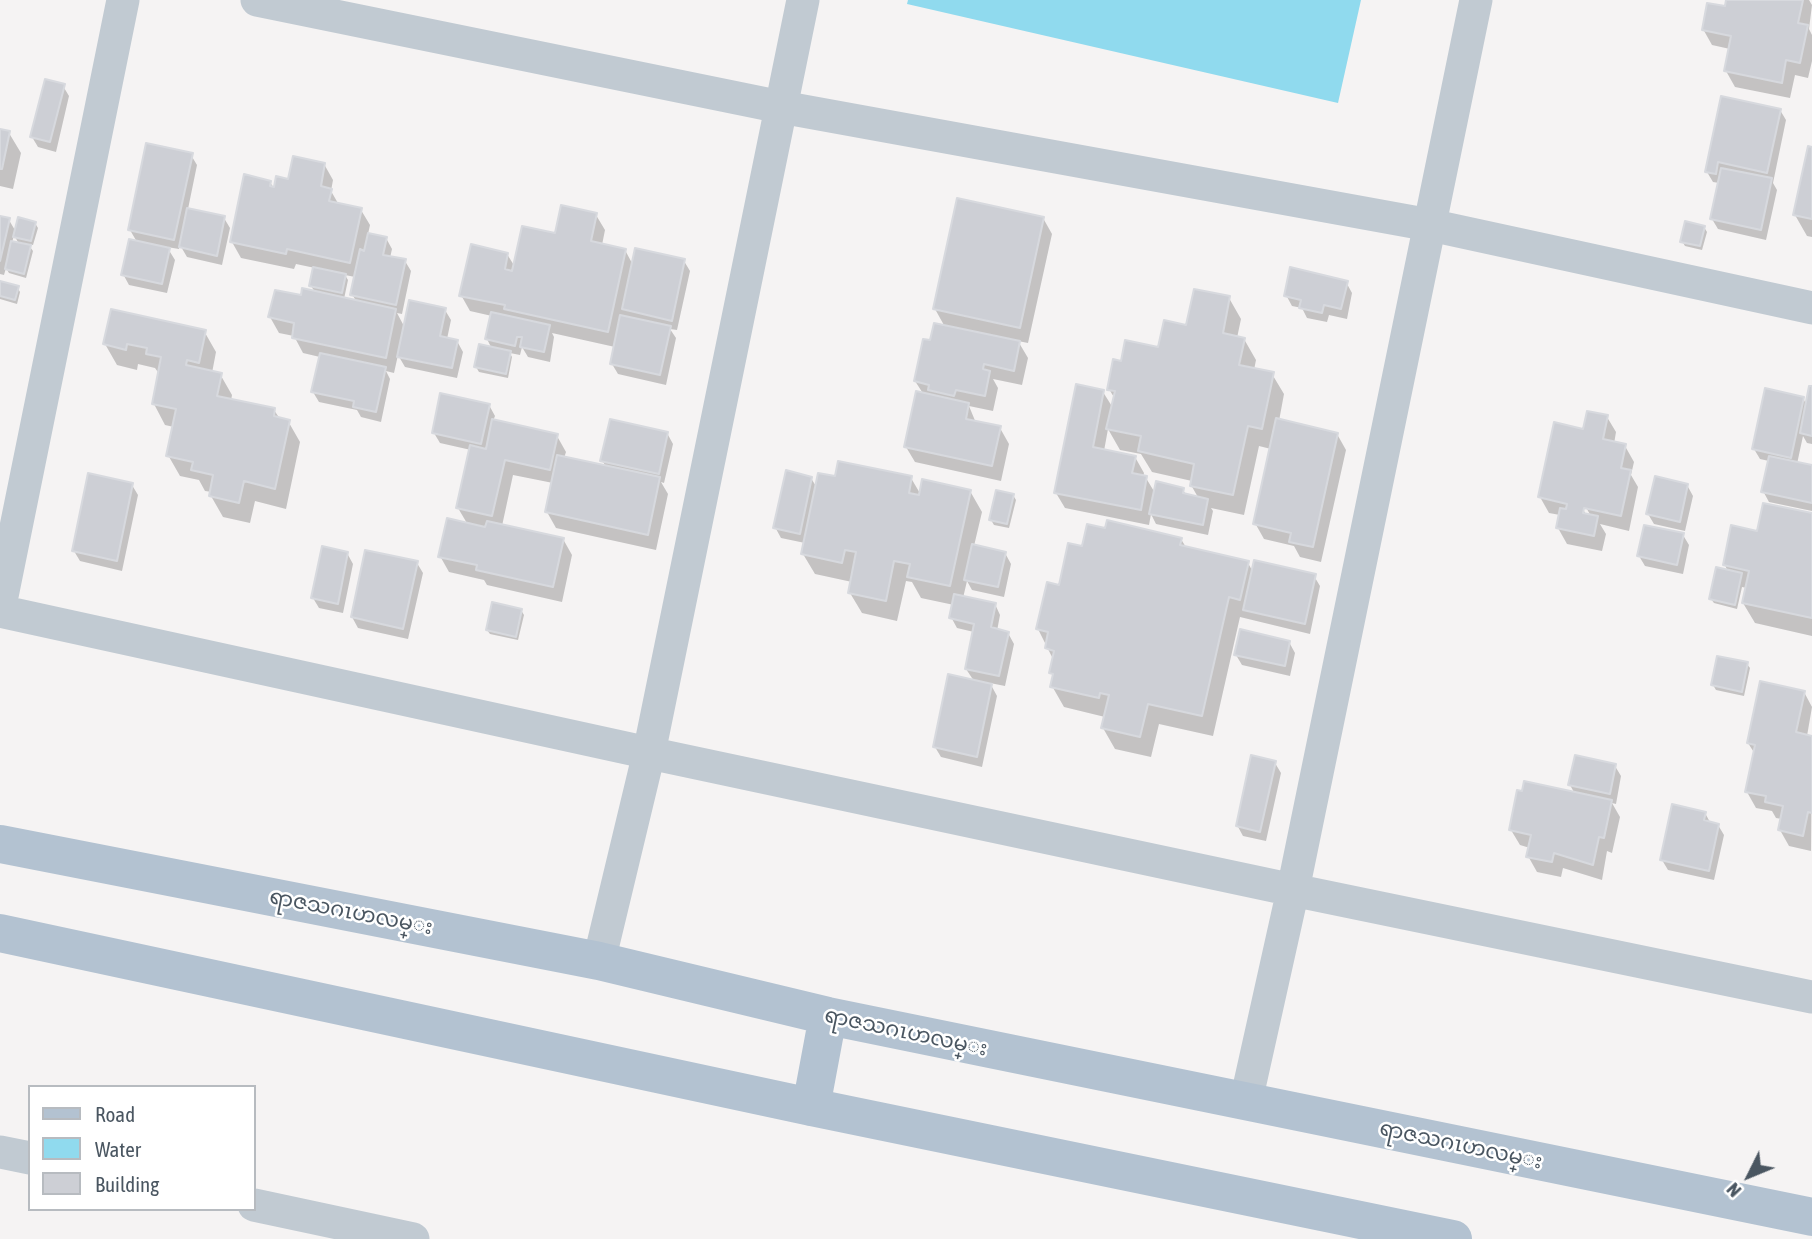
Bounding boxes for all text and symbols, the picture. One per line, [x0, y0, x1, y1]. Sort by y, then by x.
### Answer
street label: ရာဇသဂၤဟလမ္း [267, 884, 435, 940]
street label: ရာဇသဂၤဟလမ္း [822, 1002, 990, 1062]
legend [28, 1085, 256, 1211]
text: Road [95, 1102, 135, 1126]
street label: ရာဇသဂၤဟလမ္း [1377, 1115, 1545, 1175]
text: Water [95, 1137, 141, 1161]
north arrow [1714, 1141, 1784, 1211]
text: Building [95, 1172, 159, 1196]
text: N [1722, 1179, 1746, 1202]

